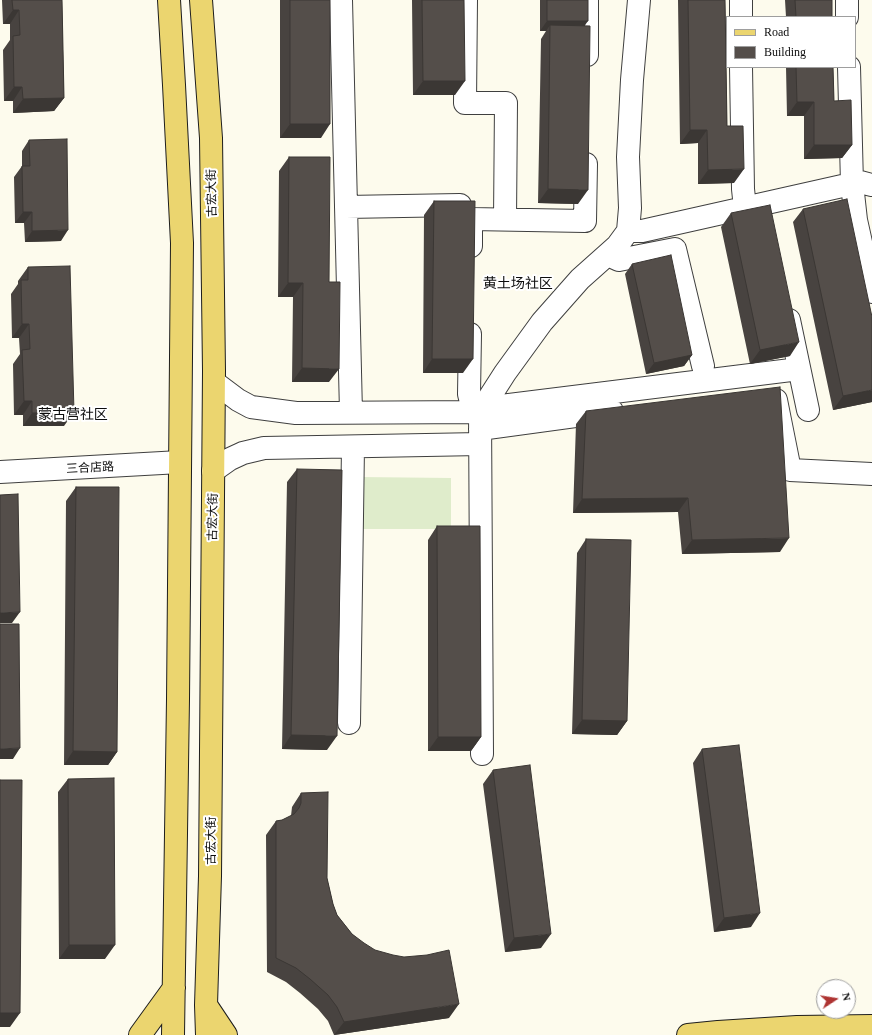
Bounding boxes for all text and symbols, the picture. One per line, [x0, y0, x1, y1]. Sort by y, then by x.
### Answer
legend [726, 16, 856, 68]
text: Road [764, 25, 789, 39]
text: Building [764, 45, 806, 59]
street label: 古宏大街 [203, 169, 219, 217]
district label: 黄土场社区 [483, 275, 553, 291]
district label: 蒙古营社区 [38, 406, 108, 422]
street label: 三合店路 [66, 459, 114, 475]
street label: 古宏大街 [204, 493, 220, 541]
street label: 古宏大街 [203, 817, 217, 865]
north arrow [816, 979, 856, 1019]
text: N [840, 992, 853, 1002]

